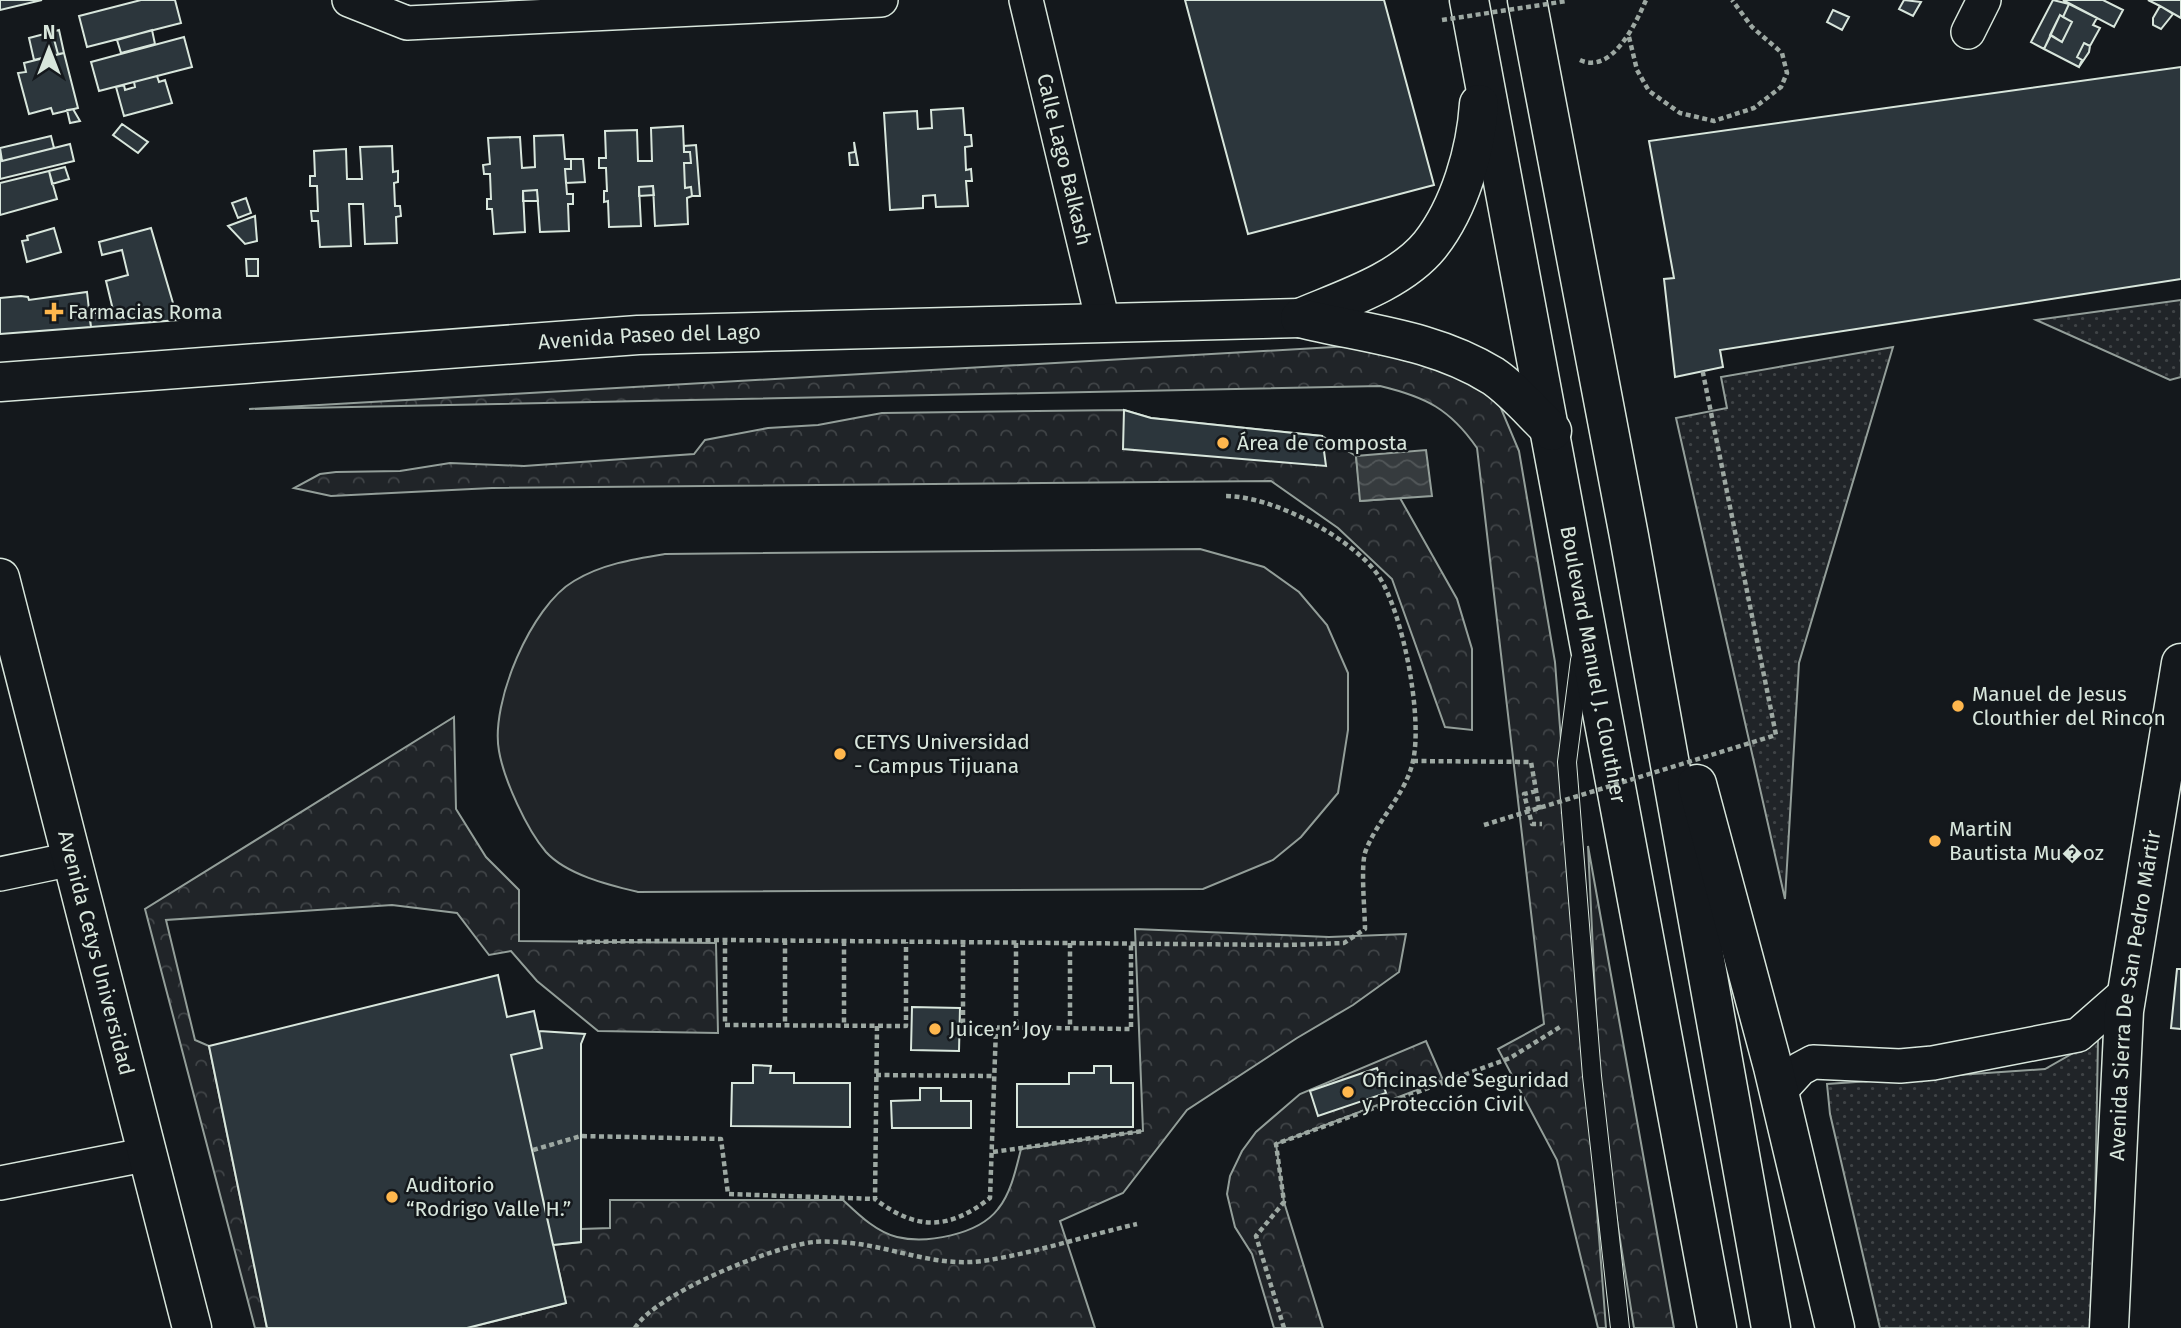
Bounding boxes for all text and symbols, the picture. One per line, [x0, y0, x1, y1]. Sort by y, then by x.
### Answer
north arrow [14, 14, 84, 84]
text: N [43, 21, 55, 44]
street label: Calle Lago Balkash [1031, 71, 1097, 248]
place label: Farmacias Roma [68, 299, 223, 325]
marker: Farmacias Roma [46, 304, 62, 320]
street label: Avenida Paseo del Lago [537, 319, 761, 355]
place label: Área de composta [1237, 430, 1408, 456]
marker: Área de composta [1215, 435, 1231, 451]
street label: Boulevard Manuel J. Clouthier [1554, 524, 1632, 805]
place label: Manuel de Jesus Clouthier del Rincon [1972, 681, 2166, 731]
marker: Manuel de Jesus Clouthier del Rincon [1950, 698, 1966, 714]
place label: CETYS Universidad - Campus Tijuana [854, 729, 1030, 779]
marker: CETYS Universidad - Campus Tijuana [832, 746, 848, 762]
place label: MartiN Bautista Mu�oz [1949, 816, 2104, 866]
street label: Avenida Cetys Universidad [52, 828, 140, 1078]
street label: Avenida Sierra De San Pedro Mártir [2104, 828, 2166, 1161]
marker: MartiN Bautista Mu�oz [1927, 833, 1943, 849]
place label: Juice n’ Joy [949, 1016, 1052, 1042]
marker: Juice n’ Joy [927, 1021, 943, 1037]
place label: Oficinas de Seguridad y Protección Civil [1362, 1067, 1569, 1117]
marker: Oficinas de Seguridad y Protección Civil [1340, 1084, 1356, 1100]
place label: Auditorio “Rodrigo Valle H.” [406, 1172, 571, 1222]
marker: Auditorio “Rodrigo Valle H.” [384, 1189, 400, 1205]

